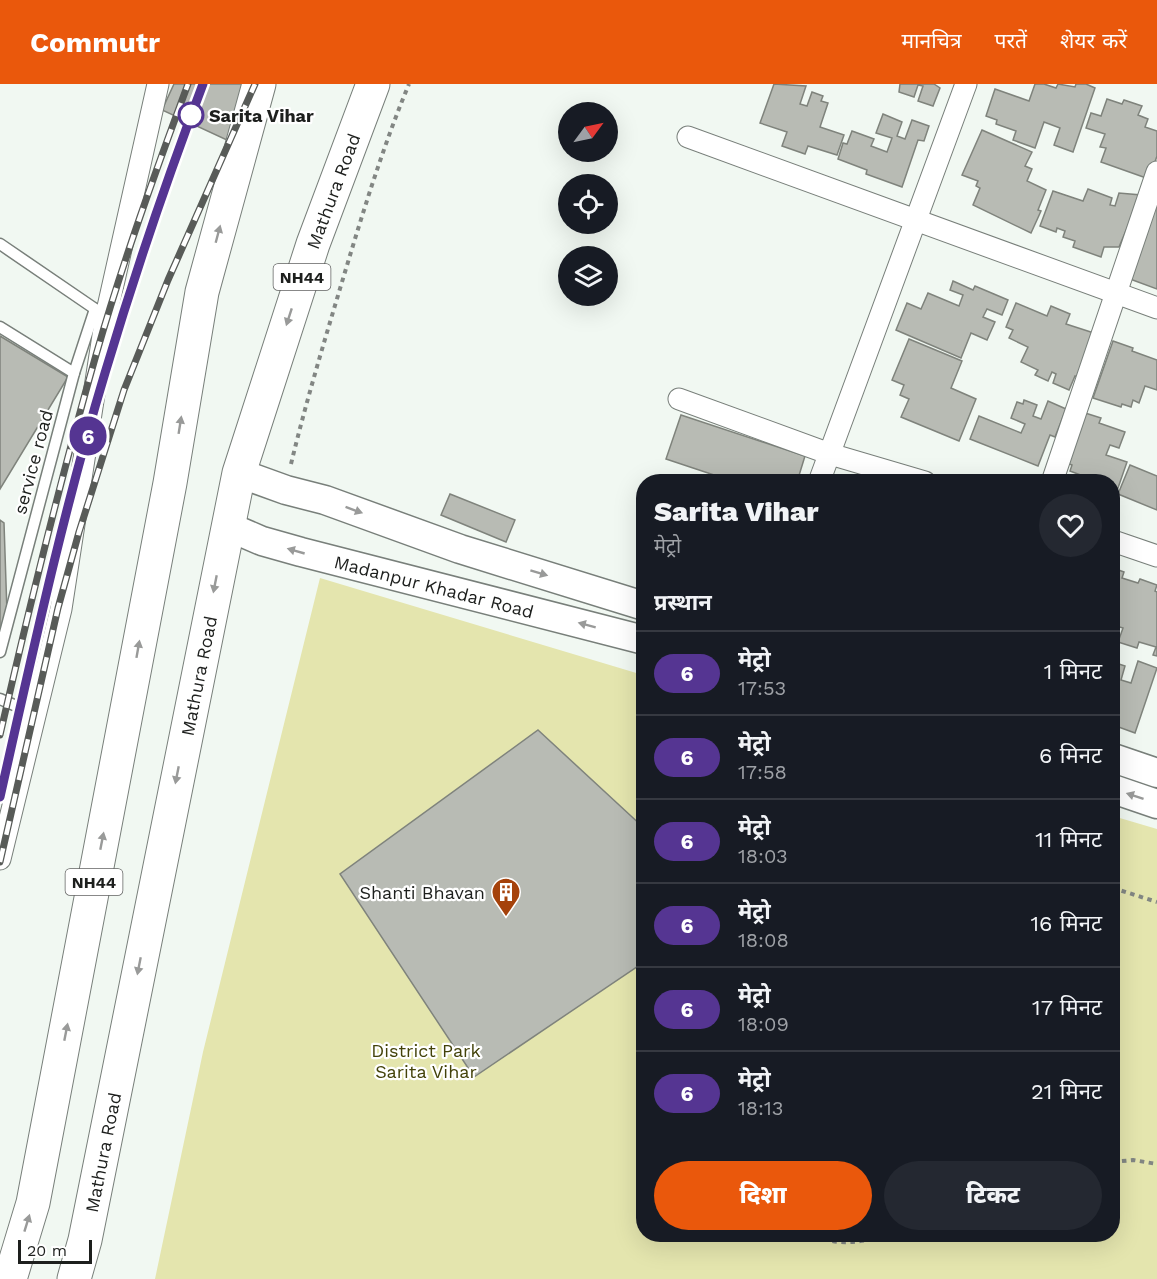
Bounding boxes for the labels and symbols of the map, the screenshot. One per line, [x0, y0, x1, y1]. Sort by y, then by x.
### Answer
marker: Sarita Vihar [178, 102, 204, 128]
north arrow [558, 102, 618, 162]
place label: Sarita Vihar [209, 105, 314, 126]
street label: Mathura Road [302, 130, 364, 252]
one-way arrow [213, 225, 223, 243]
road number: NH44 [274, 264, 330, 290]
one-way arrow [284, 308, 293, 326]
street label: service road [9, 407, 57, 517]
one-way arrow [175, 415, 184, 434]
line badge: 6 [68, 416, 107, 456]
one-way arrow [345, 506, 363, 516]
one-way arrow [287, 546, 305, 555]
street label: Madanpur Khadar Road [332, 550, 536, 622]
one-way arrow [530, 569, 548, 578]
one-way arrow [210, 574, 219, 593]
street label: Mathura Road [176, 614, 221, 738]
one-way arrow [578, 620, 596, 629]
one-way arrow [134, 639, 143, 658]
one-way arrow [172, 766, 181, 785]
one-way arrow [1126, 791, 1144, 801]
one-way arrow [98, 831, 107, 850]
road number: NH44 [66, 869, 122, 895]
building icon: Shanti Bhavan [490, 876, 522, 918]
place label: Shanti Bhavan [359, 882, 485, 903]
one-way arrow [134, 957, 143, 976]
one-way arrow [62, 1022, 71, 1041]
park label: District Park Sarita Vihar [371, 1040, 481, 1082]
street label: Mathura Road [80, 1090, 125, 1214]
one-way arrow [23, 1214, 32, 1232]
scale bar [18, 1237, 92, 1264]

